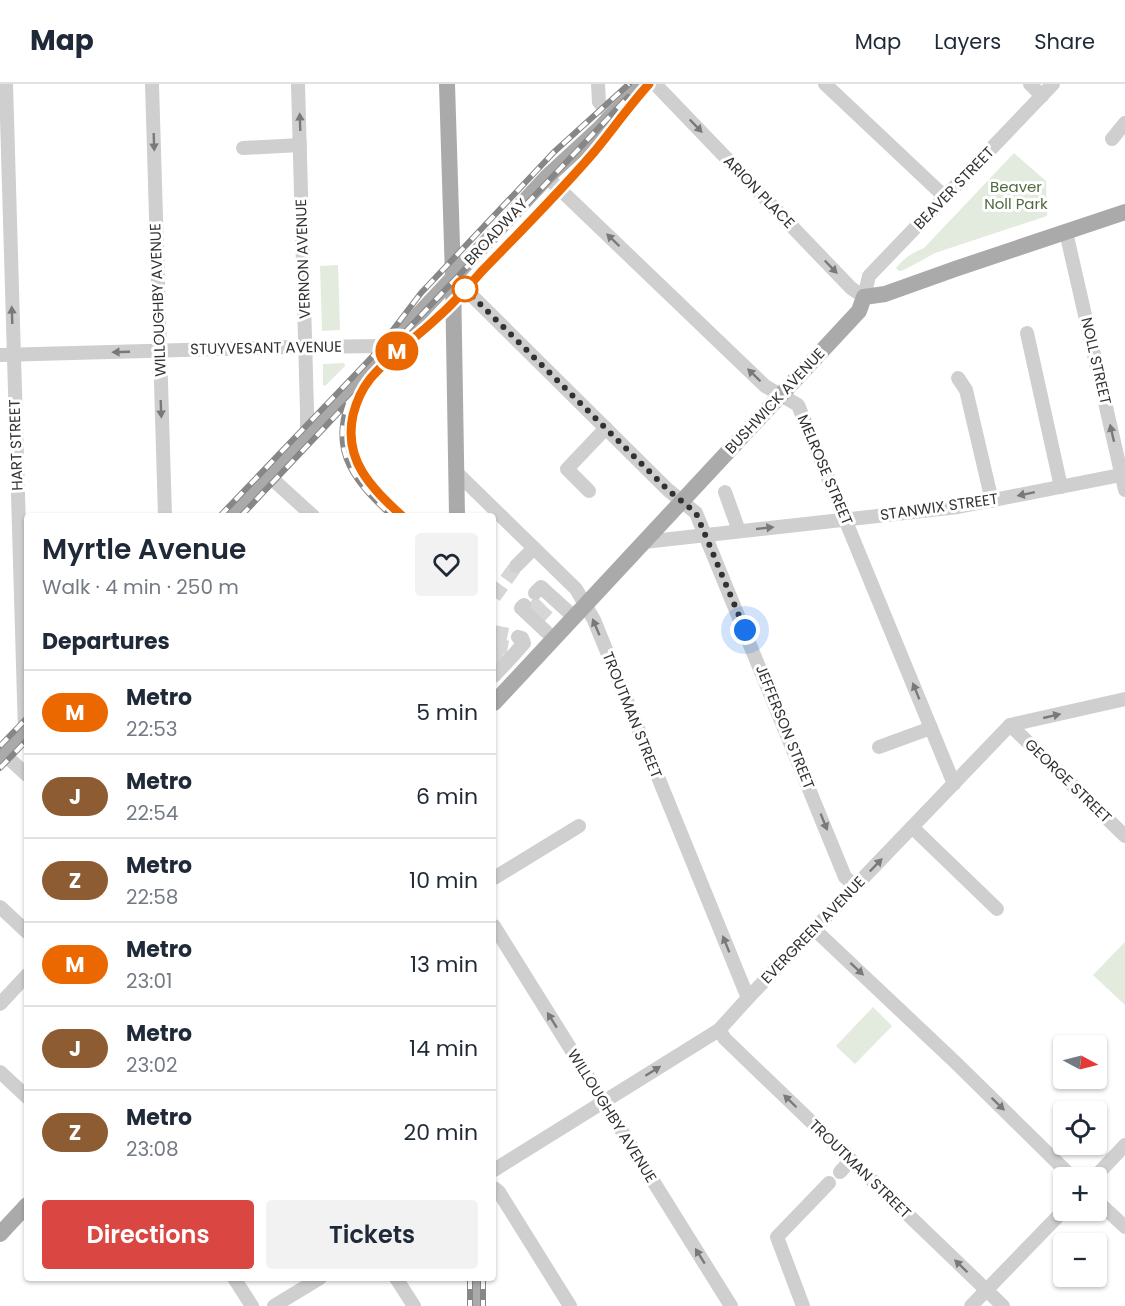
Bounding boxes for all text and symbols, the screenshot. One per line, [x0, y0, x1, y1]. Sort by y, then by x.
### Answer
text: Map [30, 21, 94, 60]
text: Map [855, 27, 901, 56]
text: Layers [934, 27, 1001, 56]
text: Share [1034, 27, 1095, 56]
one-way arrow [295, 112, 304, 131]
one-way arrow [689, 119, 703, 134]
one-way arrow [149, 133, 158, 152]
street label: BEAVER STREET [909, 142, 999, 234]
street label: ARION PLACE [719, 151, 799, 233]
park label: Beaver Noll Park [984, 176, 1048, 214]
street label: BROADWAY [459, 193, 532, 270]
street label: VERNON AVENUE [290, 199, 315, 319]
street label: WILLOUGHBY AVENUE [144, 223, 171, 377]
one-way arrow [607, 234, 621, 248]
one-way arrow [824, 259, 838, 274]
unlabelled marker [452, 276, 478, 302]
one-way arrow [7, 306, 17, 325]
street label: NOLL STREET [1076, 315, 1117, 407]
line badge: M [378, 332, 416, 370]
street label: STUYVESANT AVENUE [190, 336, 342, 359]
text: M [387, 337, 407, 366]
street label: BUSHWICK AVENUE [720, 343, 829, 458]
one-way arrow [112, 347, 131, 356]
one-way arrow [747, 369, 761, 383]
street label: HART STREET [3, 399, 28, 491]
one-way arrow [157, 399, 166, 418]
street label: MELROSE STREET [793, 411, 858, 528]
one-way arrow [1107, 423, 1116, 442]
street label: STANWIX STREET [879, 488, 999, 525]
one-way arrow [1017, 490, 1036, 499]
one-way arrow [755, 523, 774, 533]
text: Myrtle Avenue [42, 530, 246, 569]
button: heart [415, 533, 478, 596]
text: Walk · 4 min · 250 m [42, 573, 239, 601]
your location [730, 615, 760, 645]
one-way arrow [591, 618, 601, 636]
text: Departures [42, 626, 170, 657]
street label: TROUTMAN STREET [598, 649, 667, 781]
street label: JEFFERSON STREET [751, 662, 820, 792]
one-way arrow [911, 681, 921, 699]
text: Metro [126, 682, 192, 713]
text: 5 min [416, 697, 478, 728]
text: M [65, 698, 85, 727]
one-way arrow [1043, 710, 1062, 720]
text: 22:53 [126, 715, 178, 743]
street label: GEORGE STREET [1020, 734, 1116, 828]
text: Metro [126, 766, 192, 797]
text: 6 min [416, 781, 478, 812]
text: J [69, 782, 81, 811]
text: 22:54 [126, 799, 178, 827]
one-way arrow [820, 813, 829, 831]
text: Metro [126, 850, 192, 881]
one-way arrow [868, 858, 882, 872]
text: 10 min [409, 865, 478, 896]
text: Z [69, 866, 81, 895]
street label: EVERGREEN AVENUE [756, 871, 869, 988]
text: 22:58 [126, 883, 178, 911]
text: Metro [126, 934, 192, 965]
one-way arrow [721, 934, 731, 952]
text: 13 min [410, 949, 478, 980]
text: M [65, 950, 85, 979]
one-way arrow [849, 962, 864, 976]
text: 23:01 [126, 967, 173, 995]
one-way arrow [547, 1012, 558, 1028]
text: Metro [126, 1018, 192, 1049]
text: 14 min [409, 1033, 478, 1064]
text: J [69, 1034, 81, 1063]
north arrow [1053, 1035, 1107, 1089]
map controls [1053, 1035, 1107, 1287]
street label: WILLOUGHBY AVENUE [563, 1045, 662, 1186]
text: 23:02 [126, 1051, 178, 1079]
one-way arrow [645, 1066, 661, 1077]
one-way arrow [784, 1095, 798, 1109]
one-way arrow [990, 1096, 1004, 1110]
button: locate [1053, 1101, 1107, 1155]
text: Metro [126, 1102, 192, 1133]
street label: TROUTMAN STREET [805, 1114, 916, 1223]
text: 20 min [404, 1117, 478, 1148]
text: Z [69, 1118, 81, 1147]
text: 23:08 [126, 1135, 179, 1163]
button: + [1053, 1167, 1107, 1221]
button: Directions [42, 1200, 254, 1269]
button: Tickets [266, 1200, 478, 1269]
button: − [1053, 1233, 1107, 1287]
one-way arrow [694, 1248, 705, 1264]
one-way arrow [954, 1259, 968, 1273]

